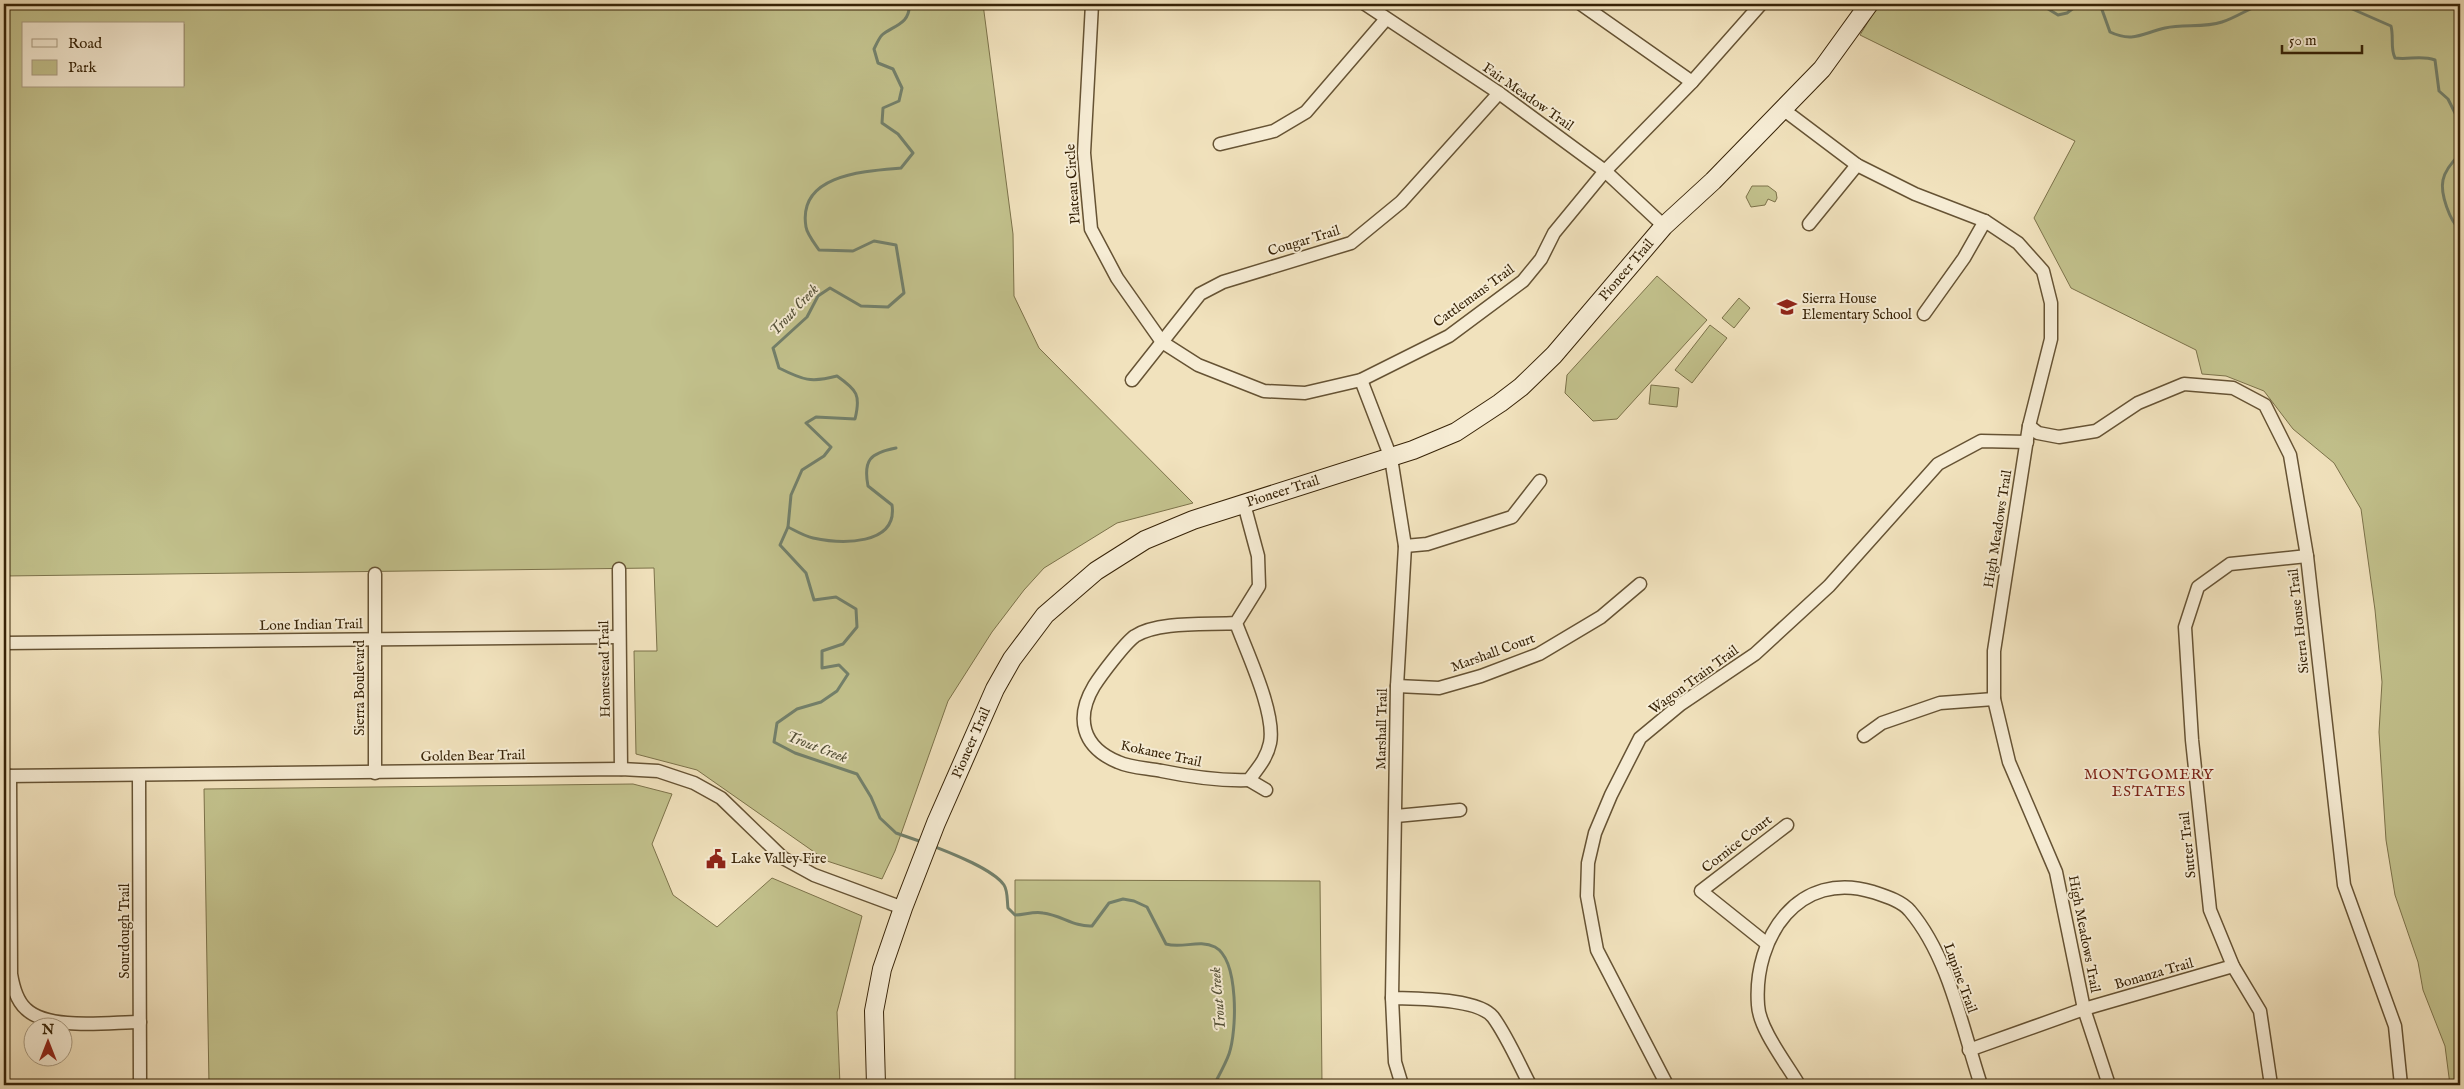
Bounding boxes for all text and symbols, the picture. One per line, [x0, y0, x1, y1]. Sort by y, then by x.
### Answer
legend [22, 22, 185, 88]
scale bar [2282, 22, 2362, 54]
text: 50 m [2289, 31, 2317, 50]
text: Road [68, 34, 103, 53]
text: Park [68, 58, 98, 77]
street label: Fair Meadow Trail [1479, 59, 1577, 135]
street label: Plateau Circle [1061, 143, 1085, 225]
street label: Cougar Trail [1266, 221, 1342, 260]
street label: Pioneer Trail [1595, 235, 1658, 305]
street label: Cattlemans Trail [1430, 260, 1518, 332]
water label: Trout Creek [765, 280, 823, 340]
place label: Sierra House Elementary School [1802, 290, 1912, 324]
school or university icon: Sierra House Elementary School [1776, 296, 1798, 318]
street label: High Meadows Trail [1980, 469, 2016, 589]
street label: Pioneer Trail [1244, 471, 1322, 511]
street label: Sierra House Trail [2285, 567, 2313, 674]
street label: Lone Indian Trail [259, 615, 363, 635]
street label: Homestead Trail [595, 620, 615, 718]
street label: Marshall Court [1448, 629, 1538, 677]
street label: Sierra Boulevard [351, 640, 369, 736]
street label: Wagon Train Trail [1646, 641, 1743, 719]
street label: Marshall Trail [1372, 688, 1392, 770]
street label: Pioneer Trail [948, 704, 995, 781]
water label: Trout Creek [784, 727, 850, 767]
street label: Kokanee Trail [1119, 737, 1203, 771]
street label: Golden Bear Trail [421, 746, 526, 766]
district label: MONTGOMERY ESTATES [2084, 765, 2214, 801]
street label: Cornice Court [1698, 811, 1776, 877]
street label: Sutter Trail [2176, 811, 2200, 879]
public building icon: Lake Valley Fire [705, 848, 727, 870]
place label: Lake Valley Fire [731, 850, 827, 868]
street label: High Meadows Trail [2064, 874, 2104, 994]
street label: Sourdough Trail [116, 883, 134, 979]
street label: Lupine Trail [1939, 940, 1981, 1016]
street label: Bonanza Trail [2112, 954, 2196, 994]
water label: Trout Creek [1206, 966, 1230, 1032]
north arrow [22, 1016, 72, 1066]
text: N [41, 1021, 54, 1039]

